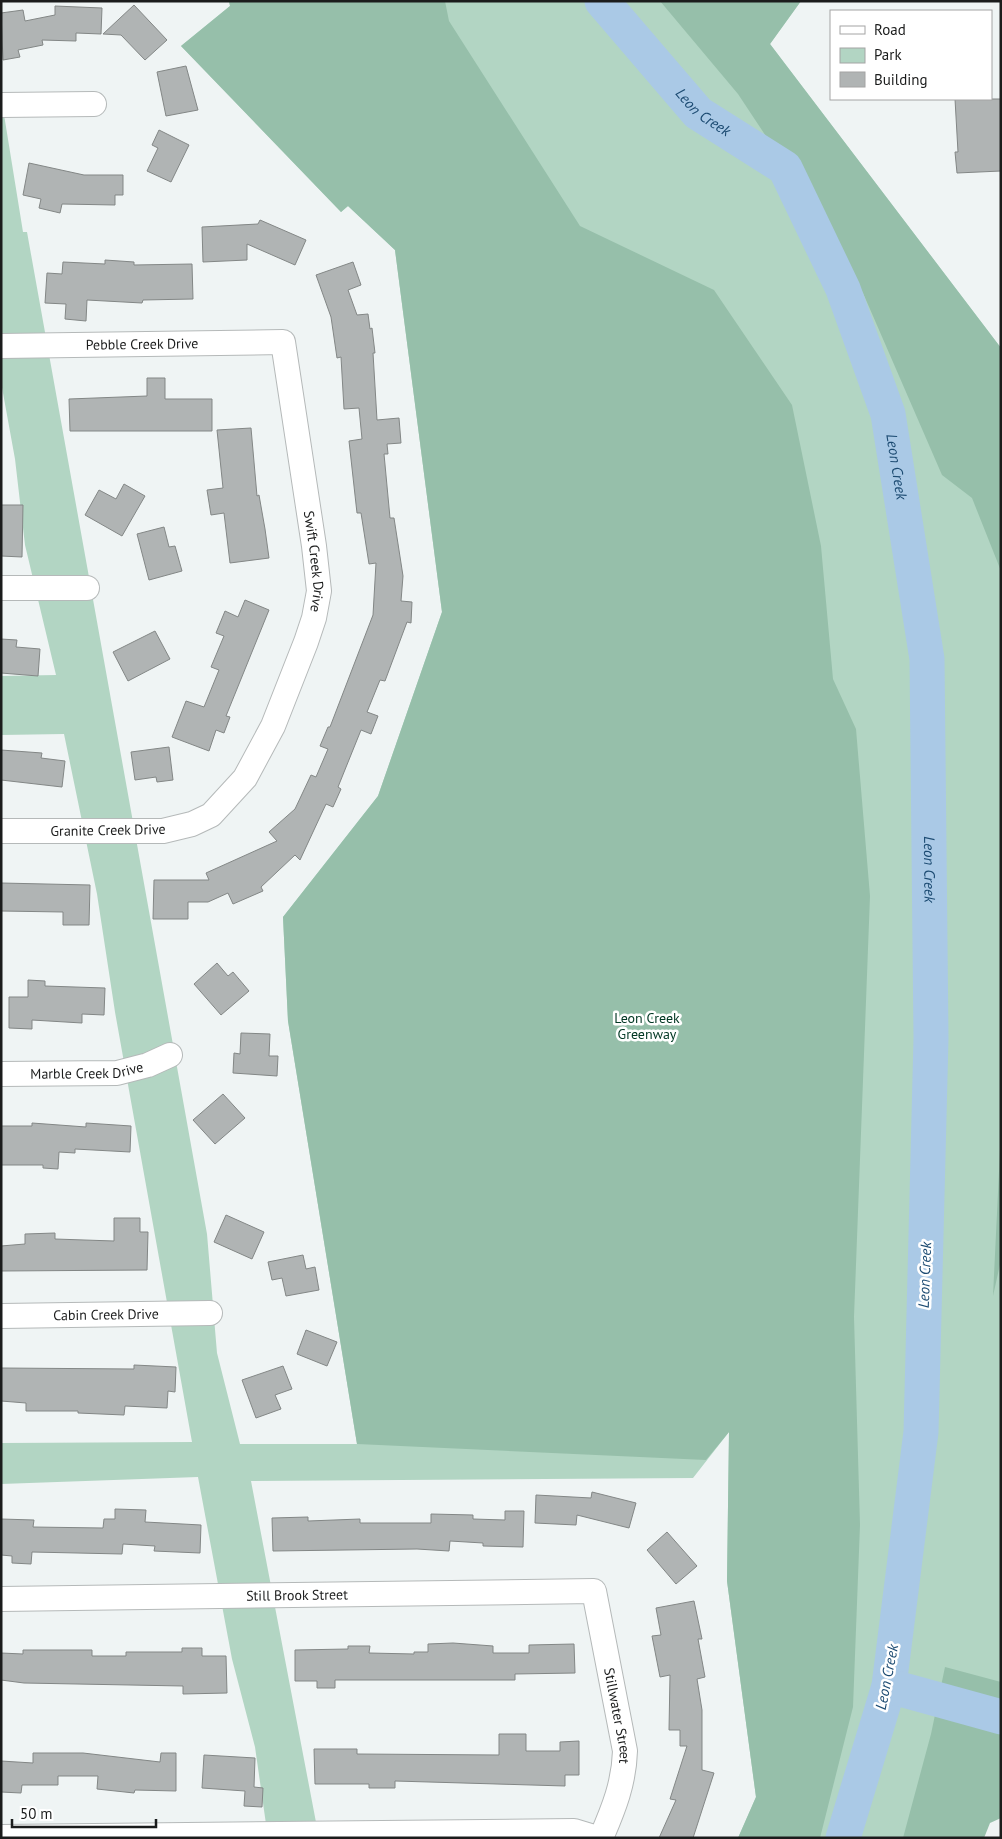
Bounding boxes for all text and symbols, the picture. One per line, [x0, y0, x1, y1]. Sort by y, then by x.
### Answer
legend [830, 10, 992, 100]
text: Road [874, 20, 906, 39]
text: Park [874, 45, 902, 64]
text: Building [874, 70, 928, 89]
water label: Leon Creek [672, 84, 735, 141]
street label: Pebble Creek Drive [86, 334, 198, 354]
water label: Leon Creek [882, 432, 912, 502]
street label: Swift Creek Drive [300, 510, 328, 614]
street label: Granite Creek Drive [50, 820, 166, 840]
water label: Leon Creek [920, 836, 940, 904]
park label: Leon Creek Greenway [614, 1009, 680, 1043]
street label: Marble Creek Drive [30, 1058, 145, 1083]
water label: Leon Creek [914, 1240, 935, 1308]
street label: Cabin Creek Drive [53, 1305, 159, 1324]
street label: Still Brook Street [246, 1585, 348, 1605]
water label: Leon Creek [871, 1641, 902, 1711]
street label: Stillwater Street [600, 1666, 634, 1765]
scale bar [12, 1796, 156, 1828]
text: 50 m [20, 1804, 53, 1823]

